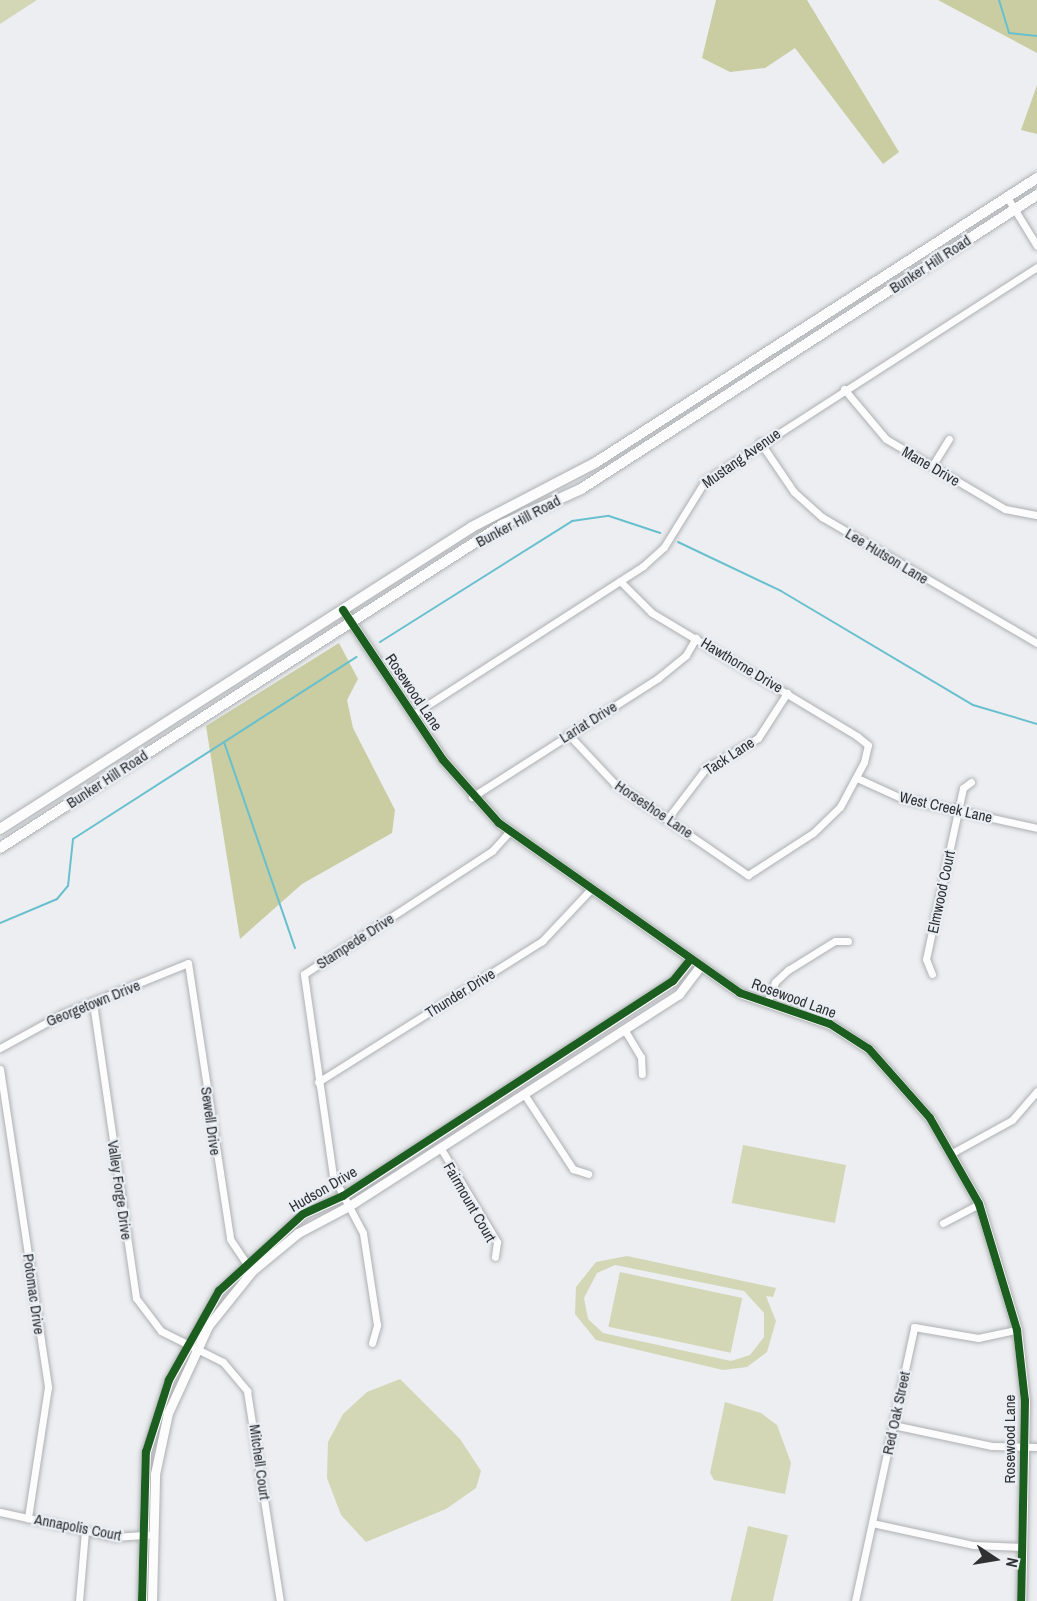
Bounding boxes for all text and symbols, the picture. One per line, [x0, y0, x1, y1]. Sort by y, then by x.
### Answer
street label: Bunker Hill Road [886, 231, 974, 297]
street label: Mustang Avenue [698, 424, 784, 492]
street label: Mane Drive [899, 442, 963, 490]
street label: Bunker Hill Road [473, 491, 563, 551]
street label: Lee Hutson Lane [842, 524, 932, 588]
street label: Hawthorne Drive [698, 634, 786, 696]
street label: Rosewood Lane [382, 650, 446, 734]
street label: Lariat Drive [556, 697, 620, 747]
street label: Tack Lane [700, 733, 758, 779]
street label: Bunker Hill Road [63, 746, 151, 812]
street label: Horseshoe Lane [612, 776, 696, 842]
street label: West Creek Lane [898, 788, 994, 826]
street label: Elmwood Court [923, 849, 959, 935]
street label: Stampede Drive [313, 909, 397, 973]
street label: Thunder Drive [422, 965, 498, 1021]
street label: Rosewood Lane [749, 974, 839, 1022]
street label: Georgetown Drive [43, 976, 143, 1030]
street label: Sewell Drive [197, 1086, 225, 1156]
street label: Valley Forge Drive [104, 1139, 136, 1241]
street label: Fairmount Court [440, 1159, 500, 1245]
street label: Hudson Drive [286, 1162, 360, 1216]
street label: Potomac Drive [19, 1252, 49, 1336]
street label: Red Oak Street [878, 1370, 914, 1456]
street label: Rosewood Lane [1001, 1395, 1019, 1483]
street label: Mitchell Court [246, 1423, 274, 1501]
street label: Annapolis Court [33, 1510, 123, 1544]
north arrow [965, 1529, 1025, 1589]
text: N [1001, 1556, 1024, 1570]

